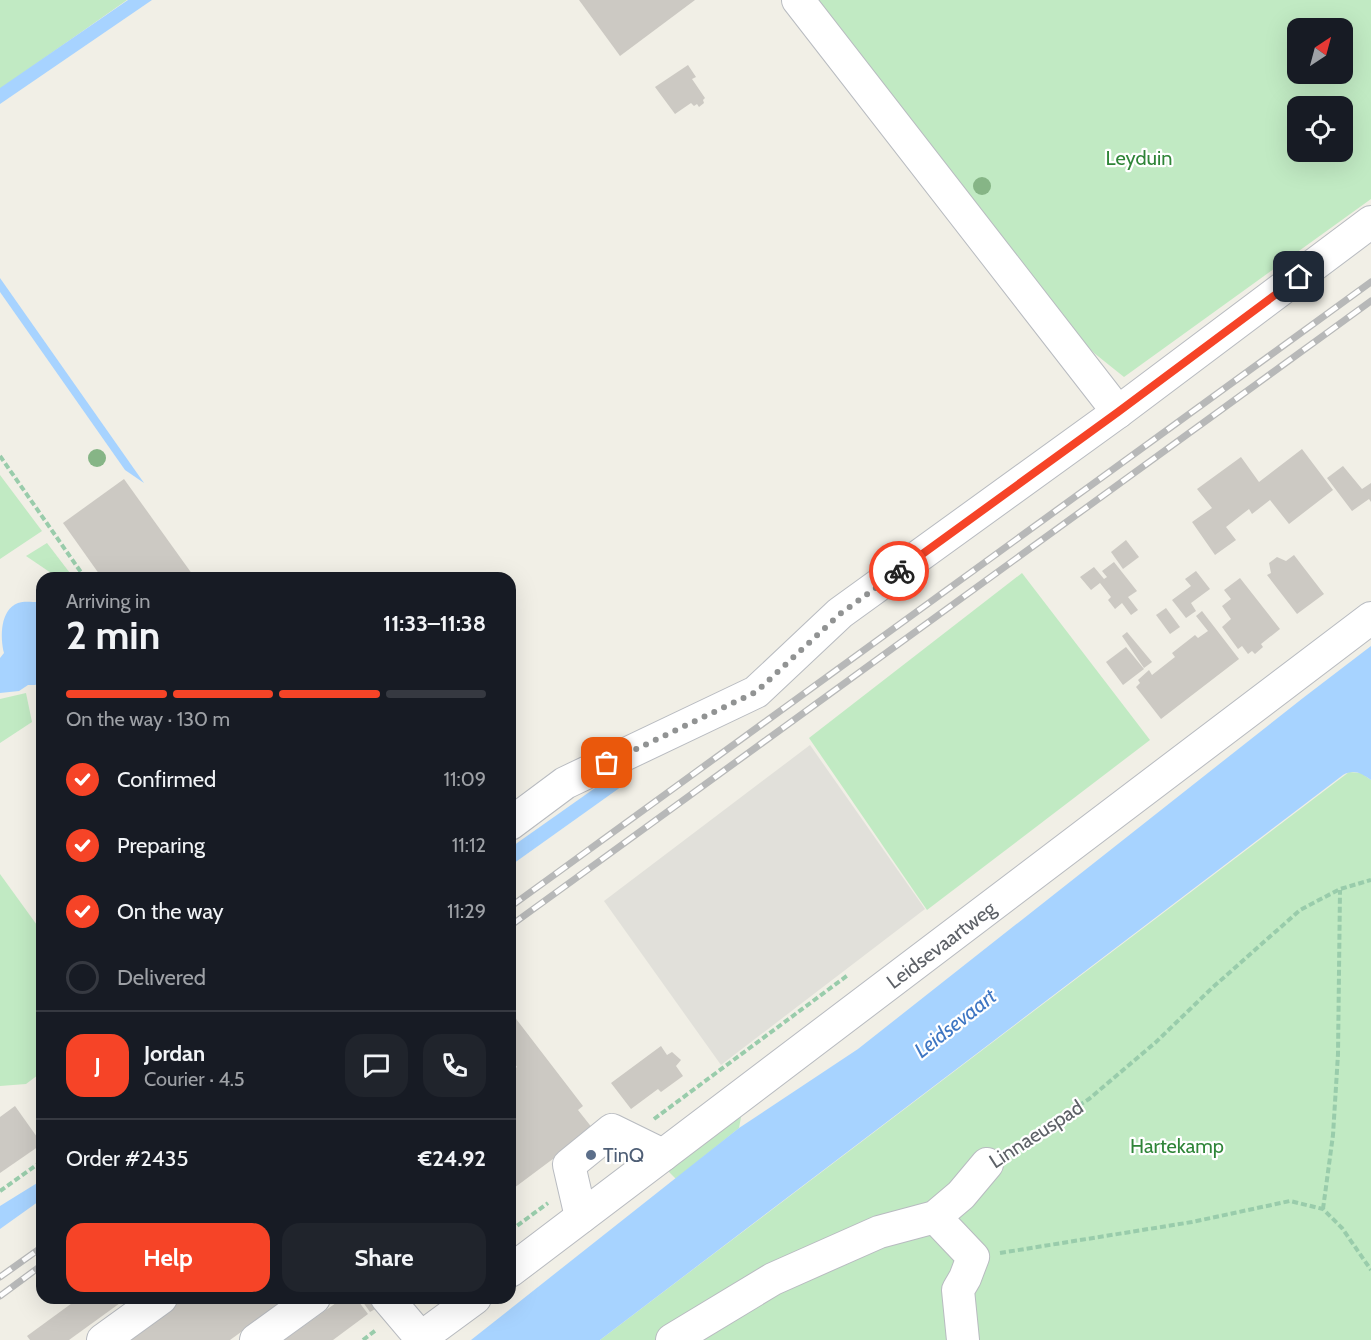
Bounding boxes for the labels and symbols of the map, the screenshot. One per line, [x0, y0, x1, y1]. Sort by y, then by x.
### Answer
north arrow [1287, 18, 1353, 84]
park label: Leyduin [1106, 146, 1172, 170]
pin [1273, 251, 1324, 302]
courier [869, 541, 929, 601]
pin [581, 737, 632, 788]
street label: Leidsevaartweg [882, 896, 1001, 994]
water label: Leidsevaart [909, 983, 1001, 1063]
street label: Linnaeuspad [985, 1095, 1087, 1173]
park label: Hartekamp [1130, 1134, 1224, 1158]
place label: TinQ [603, 1143, 644, 1167]
marker: TinQ [584, 1148, 598, 1162]

